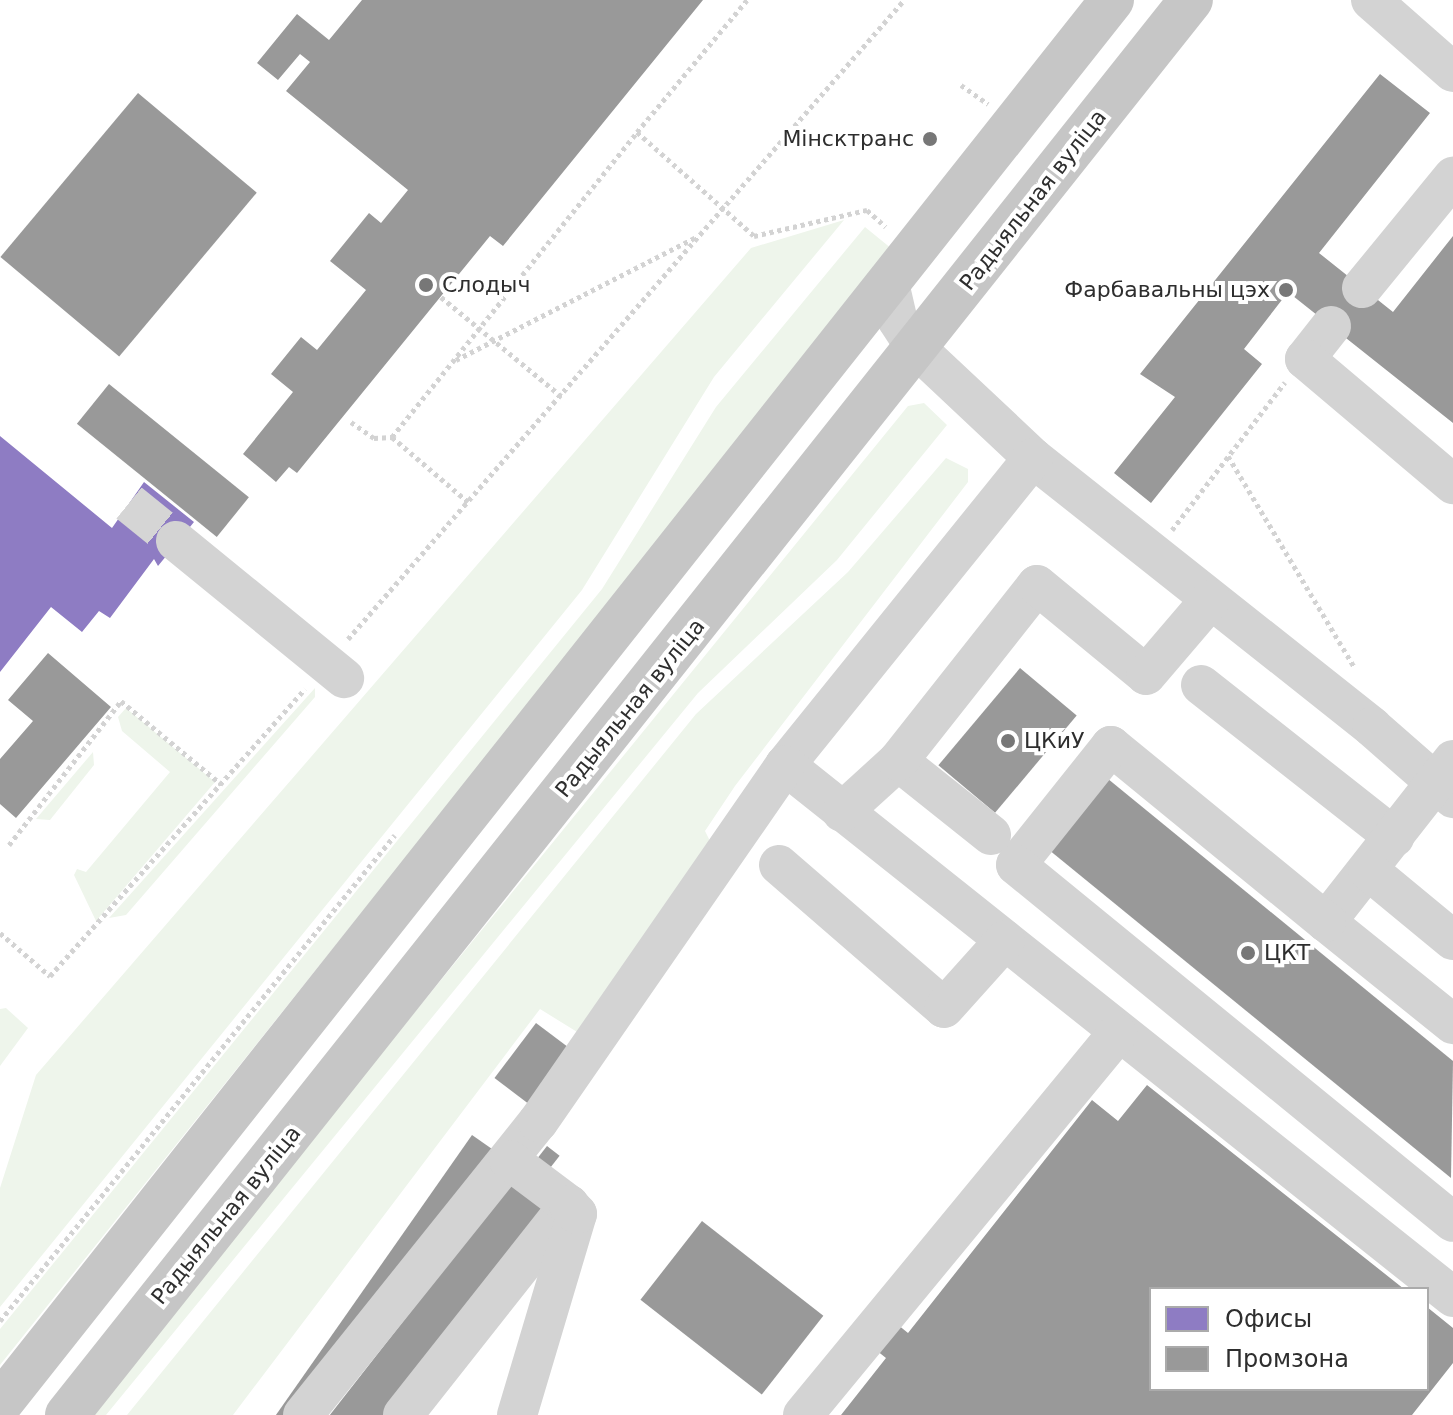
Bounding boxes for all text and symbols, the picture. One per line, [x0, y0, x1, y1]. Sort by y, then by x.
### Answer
street label: Радыяльная вуліца [954, 104, 1112, 296]
place label: Мінсктранс [782, 126, 914, 152]
marker: Мінсктранс [921, 130, 939, 148]
place label: Слодыч [442, 272, 530, 298]
marker: Слодыч [417, 276, 435, 294]
place label: Фарбавальны цэх [1064, 277, 1270, 303]
marker: Фарбавальны цэх [1277, 281, 1295, 299]
street label: Радыяльная вуліца [550, 613, 710, 803]
place label: ЦКиУ [1024, 728, 1084, 754]
marker: ЦКиУ [999, 732, 1017, 750]
place label: ЦКТ [1264, 940, 1310, 966]
marker: ЦКТ [1239, 944, 1257, 962]
street label: Радыяльная вуліца [146, 1120, 306, 1310]
legend [1149, 1287, 1429, 1391]
text: Офисы [1225, 1305, 1312, 1333]
text: Промзона [1225, 1345, 1349, 1373]

